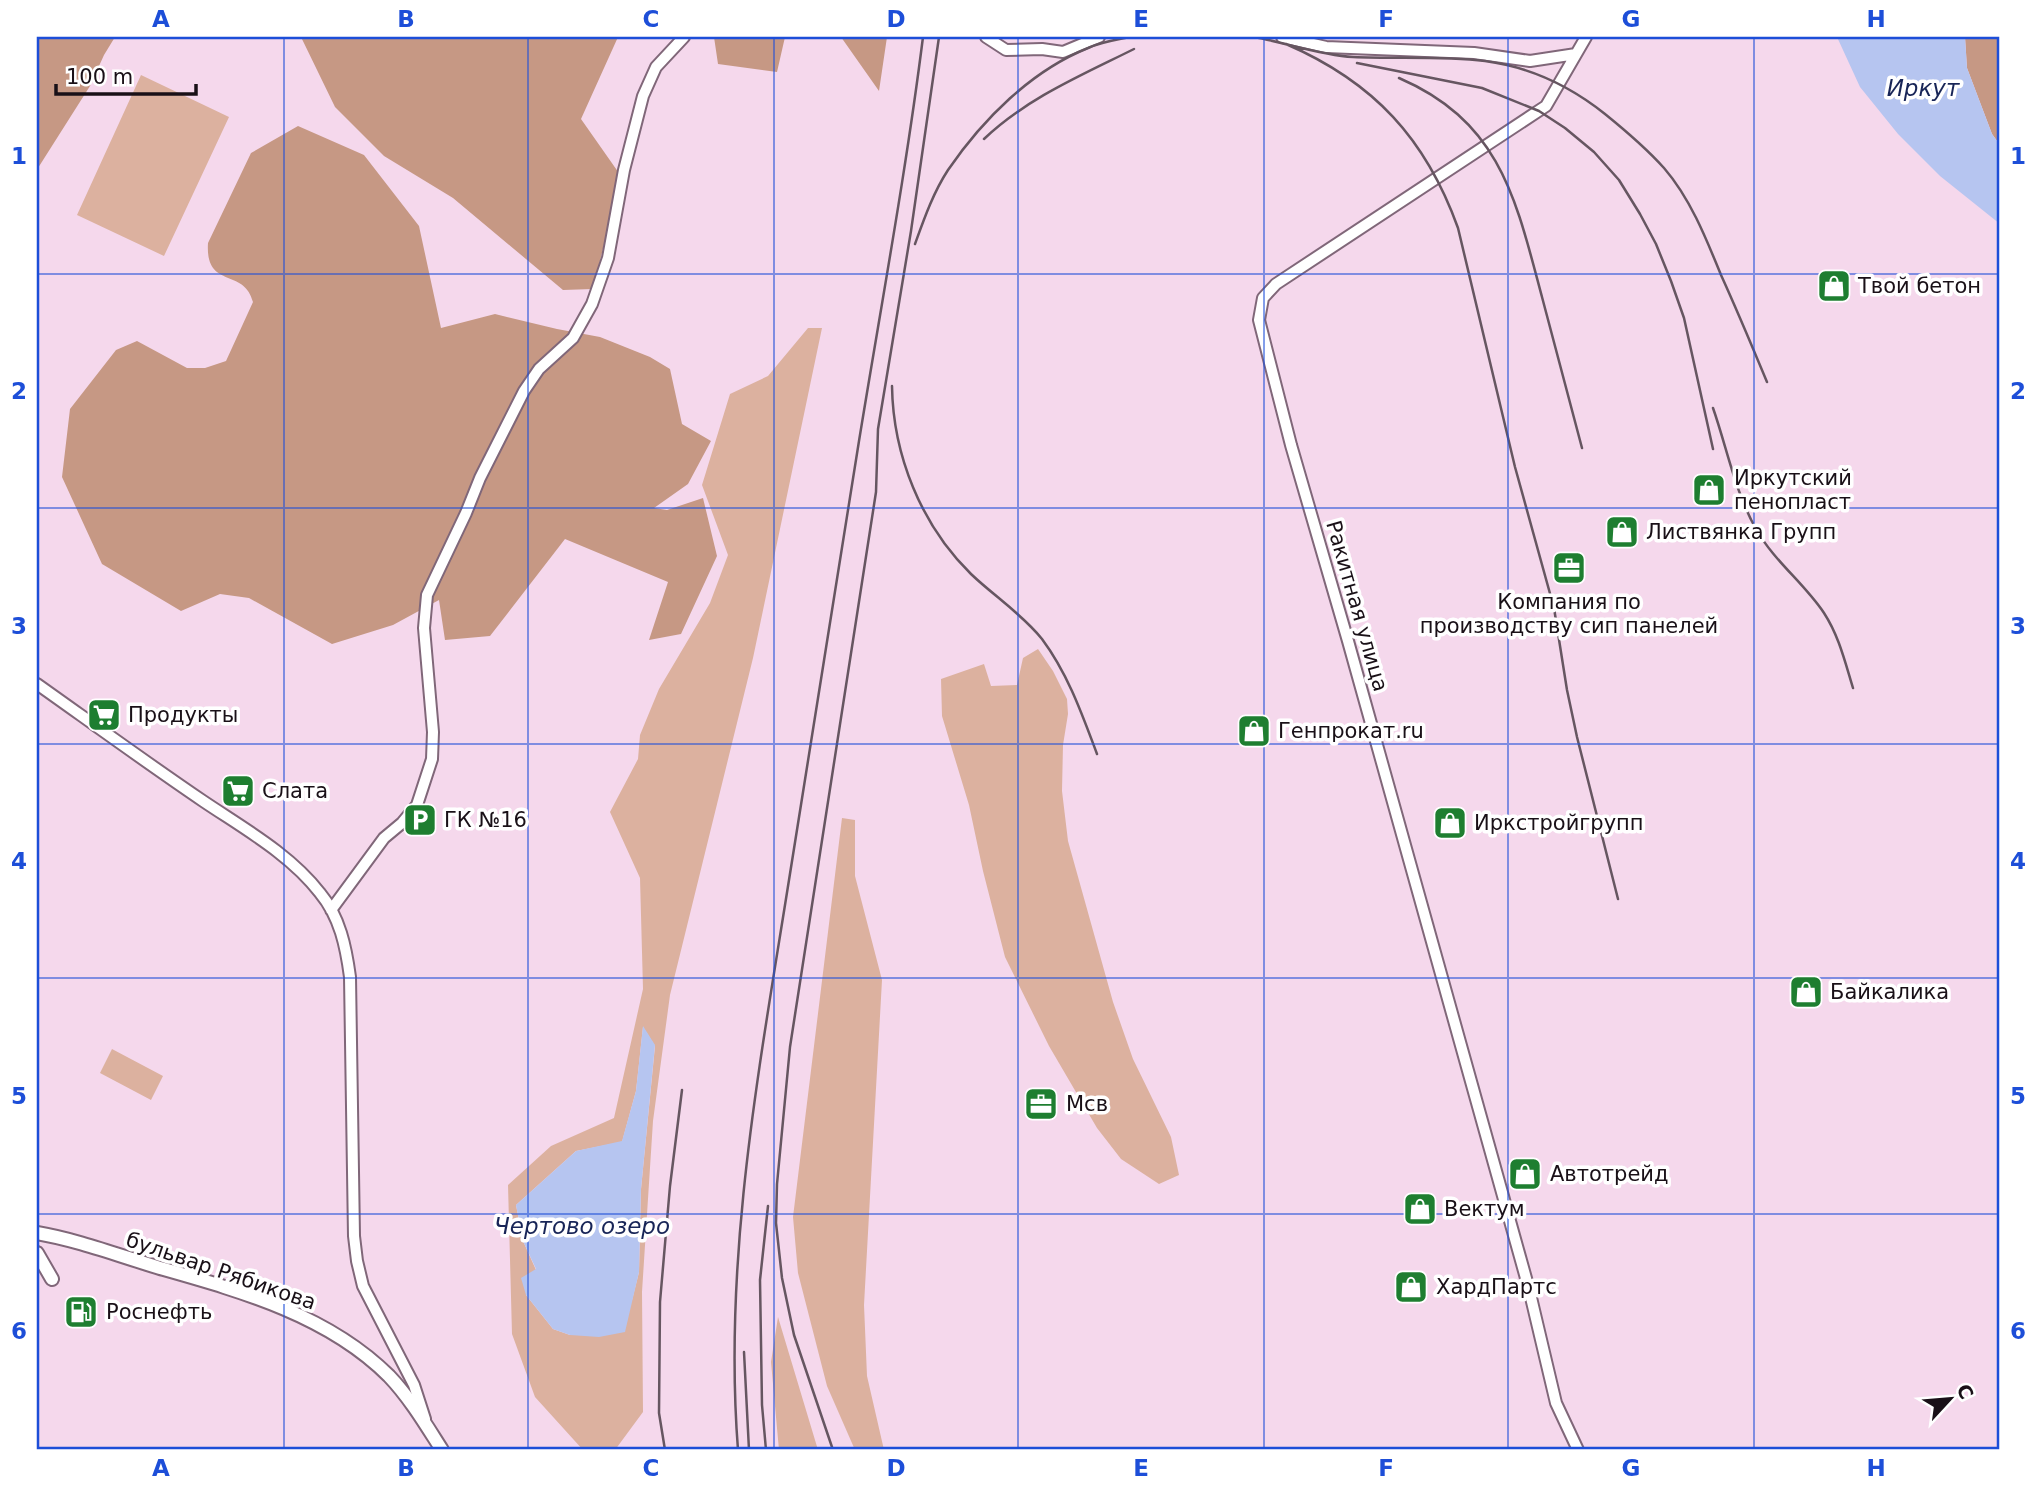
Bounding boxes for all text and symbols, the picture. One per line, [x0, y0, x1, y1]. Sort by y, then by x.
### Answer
text: A [152, 6, 170, 32]
text: B [397, 6, 415, 32]
text: C [643, 6, 659, 32]
text: D [886, 6, 906, 32]
text: E [1133, 6, 1149, 32]
text: F [1378, 6, 1394, 32]
text: G [1622, 6, 1640, 32]
text: H [1866, 6, 1886, 32]
scale bar [56, 52, 196, 96]
text: 100 m [66, 65, 133, 89]
water label: Иркут [1887, 75, 1960, 101]
text: 1 [11, 143, 27, 169]
text: 1 [2010, 143, 2026, 169]
shop icon: Твой бетон [1815, 267, 1853, 305]
place label: Твой бетон [1857, 274, 1981, 298]
text: 2 [11, 378, 27, 404]
text: 2 [2010, 378, 2026, 404]
place label: Иркутский пенопласт [1734, 466, 1852, 514]
shop icon: Иркутский пенопласт [1690, 471, 1728, 509]
shop icon: Листвянка Групп [1603, 513, 1641, 551]
street label: Ракитная улица [1321, 518, 1393, 694]
place label: Листвянка Групп [1646, 520, 1836, 544]
office icon: Компания по производству сип панелей [1550, 549, 1588, 587]
place label: Компания по производству сип панелей [1420, 590, 1718, 638]
text: 3 [11, 613, 27, 639]
text: 3 [2010, 613, 2026, 639]
supermarket icon: Продукты [85, 696, 123, 734]
place label: Продукты [128, 703, 238, 727]
shop icon: Генпрокат.ru [1235, 712, 1273, 750]
place label: Генпрокат.ru [1278, 719, 1424, 743]
supermarket icon: Слата [219, 772, 257, 810]
place label: Слата [262, 779, 328, 803]
parking icon: ГК №16 [401, 801, 439, 839]
shop icon: Иркстройгрупп [1431, 804, 1469, 842]
place label: ГК №16 [444, 808, 527, 832]
place label: Иркстройгрупп [1474, 811, 1644, 835]
text: 4 [11, 848, 27, 874]
text: 4 [2010, 848, 2026, 874]
shop icon: Байкалика [1787, 973, 1825, 1011]
place label: Байкалика [1830, 980, 1949, 1004]
text: 5 [11, 1083, 27, 1109]
text: 5 [2010, 1083, 2026, 1109]
office icon: Мсв [1022, 1085, 1060, 1123]
place label: Мсв [1066, 1092, 1108, 1116]
shop icon: Автотрейд [1506, 1155, 1544, 1193]
place label: Автотрейд [1550, 1162, 1668, 1186]
shop icon: Вектум [1401, 1190, 1439, 1228]
place label: Вектум [1444, 1197, 1525, 1221]
water label: Чертово озеро [494, 1213, 670, 1239]
street label: бульвар Рябикова [123, 1227, 319, 1315]
shop icon: ХардПартс [1392, 1268, 1430, 1306]
place label: ХардПартс [1436, 1275, 1557, 1299]
fuel station icon: Роснефть [62, 1293, 100, 1331]
place label: Роснефть [106, 1300, 212, 1324]
text: 6 [11, 1318, 27, 1344]
text: 6 [2010, 1318, 2026, 1344]
north arrow [1914, 1364, 1984, 1434]
text: С [1952, 1380, 1978, 1403]
text: A [152, 1455, 170, 1481]
text: B [397, 1455, 415, 1481]
text: C [643, 1455, 659, 1481]
text: D [886, 1455, 906, 1481]
text: E [1133, 1455, 1149, 1481]
text: F [1378, 1455, 1394, 1481]
text: G [1622, 1455, 1640, 1481]
text: H [1866, 1455, 1886, 1481]

